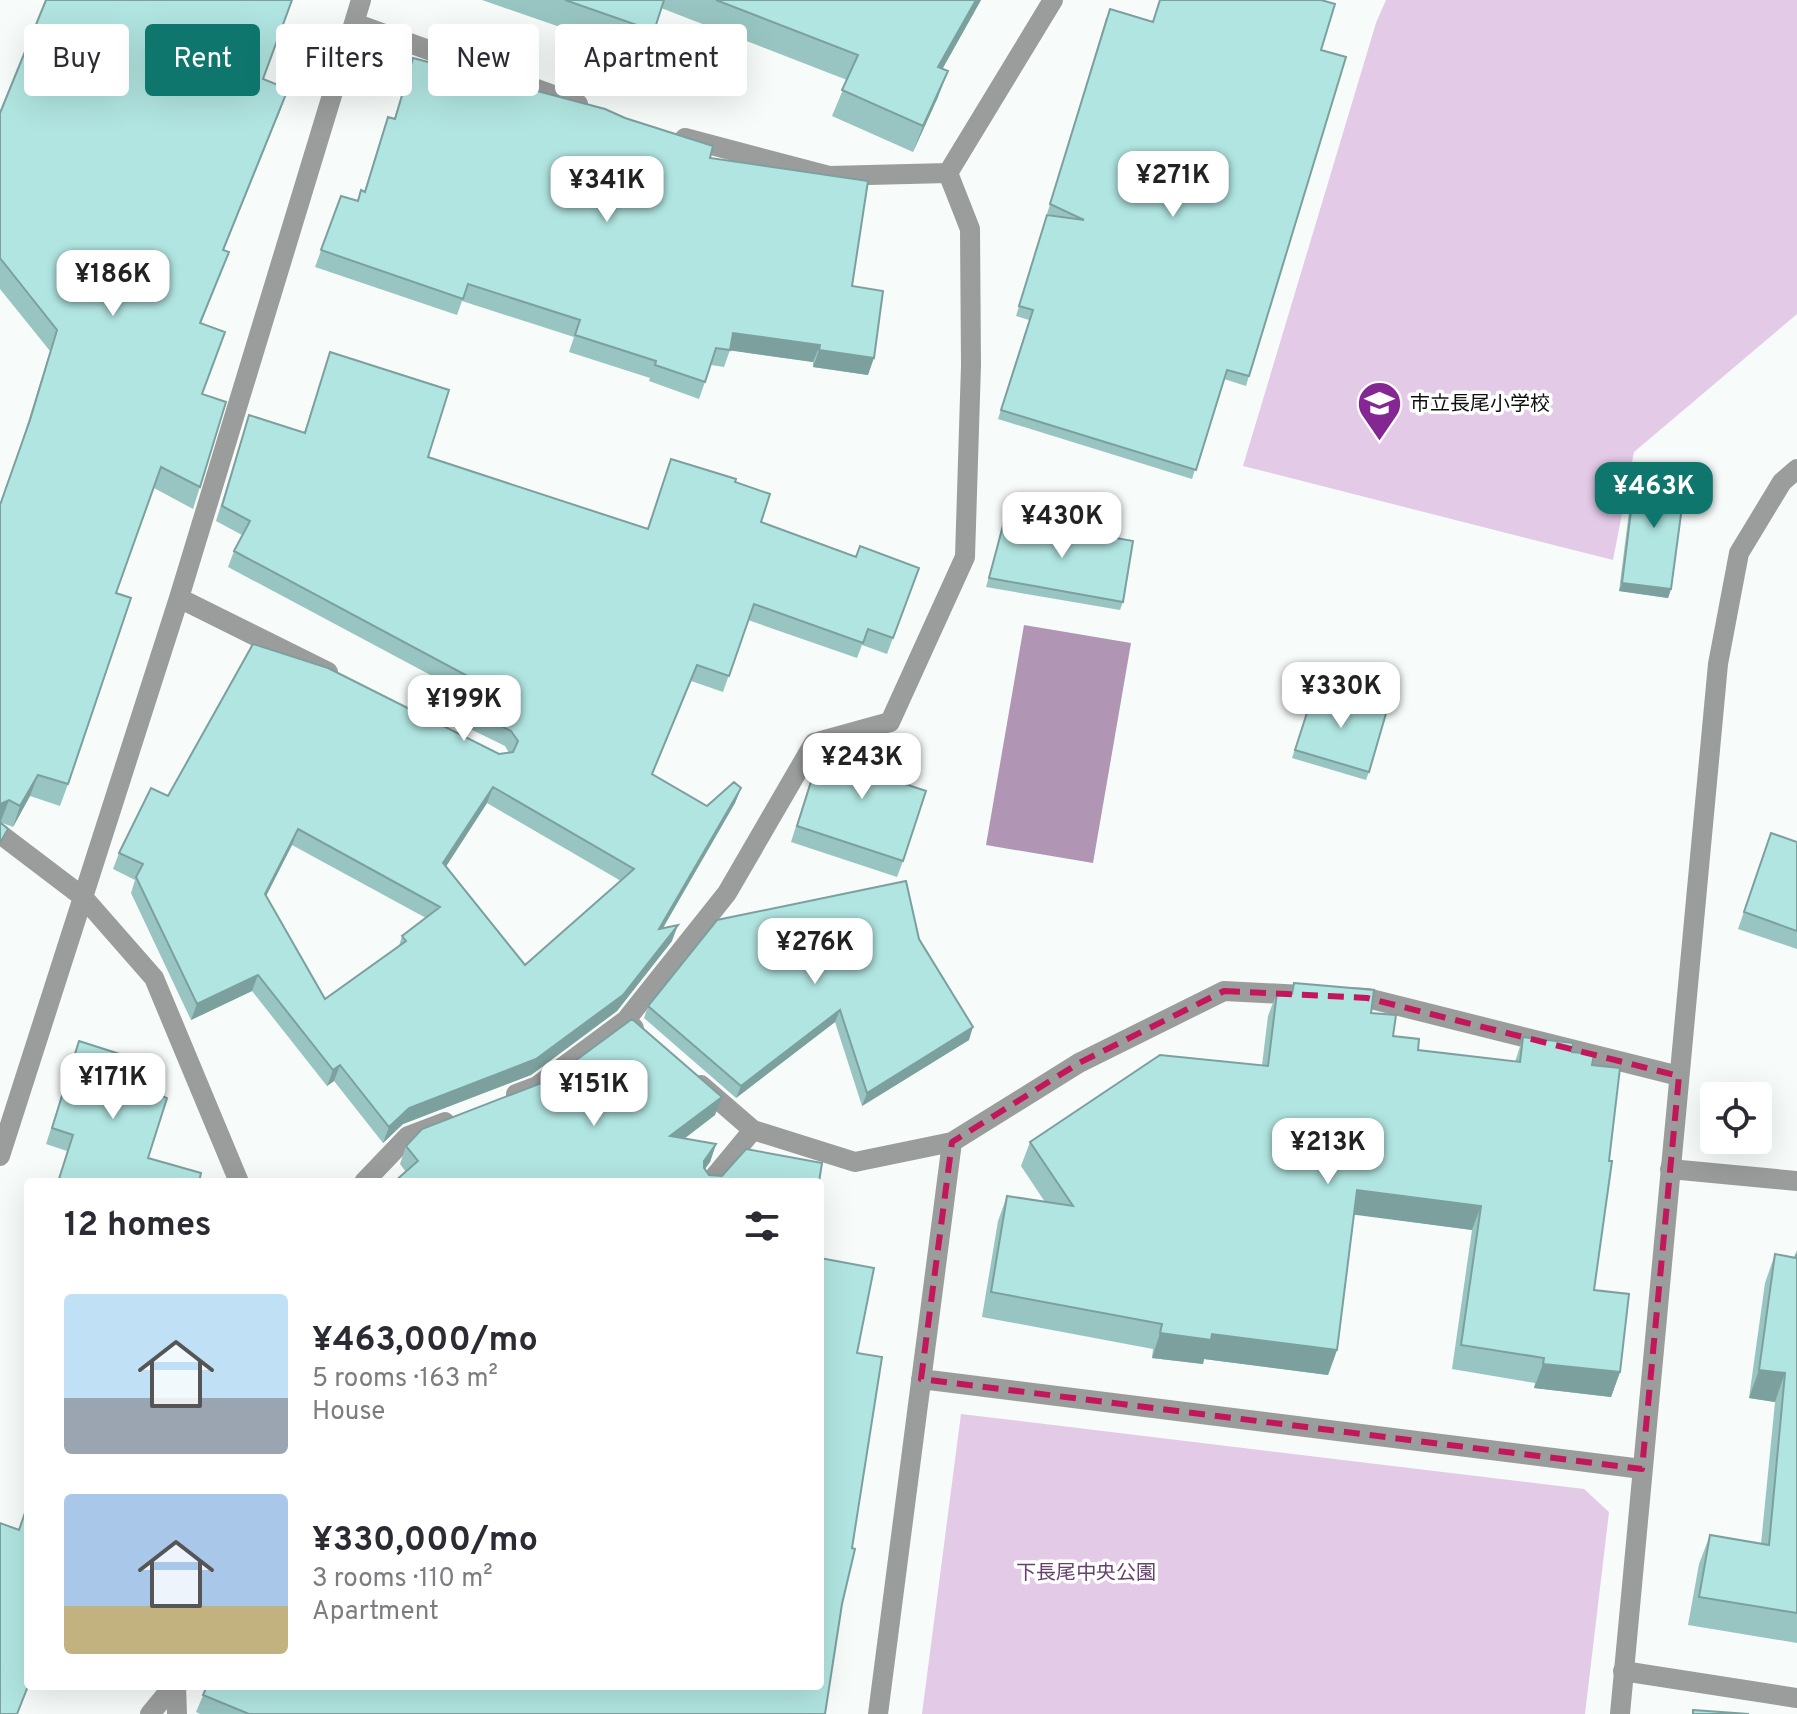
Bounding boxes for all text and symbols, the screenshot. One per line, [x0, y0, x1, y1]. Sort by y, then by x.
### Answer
chip: Buy [24, 24, 129, 96]
chip: Rent [145, 24, 260, 96]
chip: Filters [276, 24, 412, 96]
chip: New [428, 24, 539, 96]
chip: Apartment [555, 24, 747, 96]
pin: ¥271K [1117, 151, 1229, 219]
pin: ¥341K [551, 156, 663, 224]
text: ¥271K [1136, 160, 1210, 193]
text: ¥341K [569, 165, 645, 198]
pin: ¥186K [57, 250, 169, 318]
text: ¥186K [75, 259, 151, 292]
school or university icon: 市立長尾小学校 [1355, 379, 1403, 442]
place label: 市立長尾小学校 [1410, 392, 1550, 418]
pin: ¥463K [1598, 462, 1710, 530]
text: ¥463K [1613, 471, 1695, 504]
pin: ¥430K [1006, 492, 1118, 560]
text: ¥430K [1020, 501, 1104, 534]
pin: ¥330K [1285, 662, 1397, 730]
text: ¥330K [1300, 671, 1382, 704]
pin: ¥199K [408, 675, 520, 743]
text: ¥199K [426, 684, 502, 717]
pin: ¥243K [806, 733, 918, 801]
text: ¥243K [821, 742, 903, 775]
pin: ¥276K [759, 918, 871, 986]
text: ¥276K [776, 927, 854, 960]
pin: ¥171K [57, 1053, 169, 1121]
pin: ¥151K [538, 1060, 650, 1128]
text: ¥171K [78, 1062, 148, 1095]
text: ¥151K [559, 1069, 629, 1102]
map controls [1700, 1082, 1772, 1154]
button: locate [1700, 1082, 1772, 1154]
pin: ¥213K [1272, 1118, 1384, 1186]
text: ¥213K [1290, 1127, 1366, 1160]
icon: filters [740, 1204, 784, 1248]
text: 12 homes [64, 1205, 211, 1248]
text: ¥463,000/mo [312, 1320, 538, 1363]
icon: home [128, 1326, 224, 1422]
text: 5 rooms · 163 m² [312, 1363, 498, 1396]
text: House [312, 1396, 385, 1429]
text: ¥330,000/mo [312, 1520, 538, 1563]
icon: home [128, 1526, 224, 1622]
park label: 下長尾中央公園 [1016, 1561, 1156, 1587]
text: 3 rooms · 110 m² [312, 1563, 493, 1596]
text: Apartment [312, 1596, 439, 1629]

